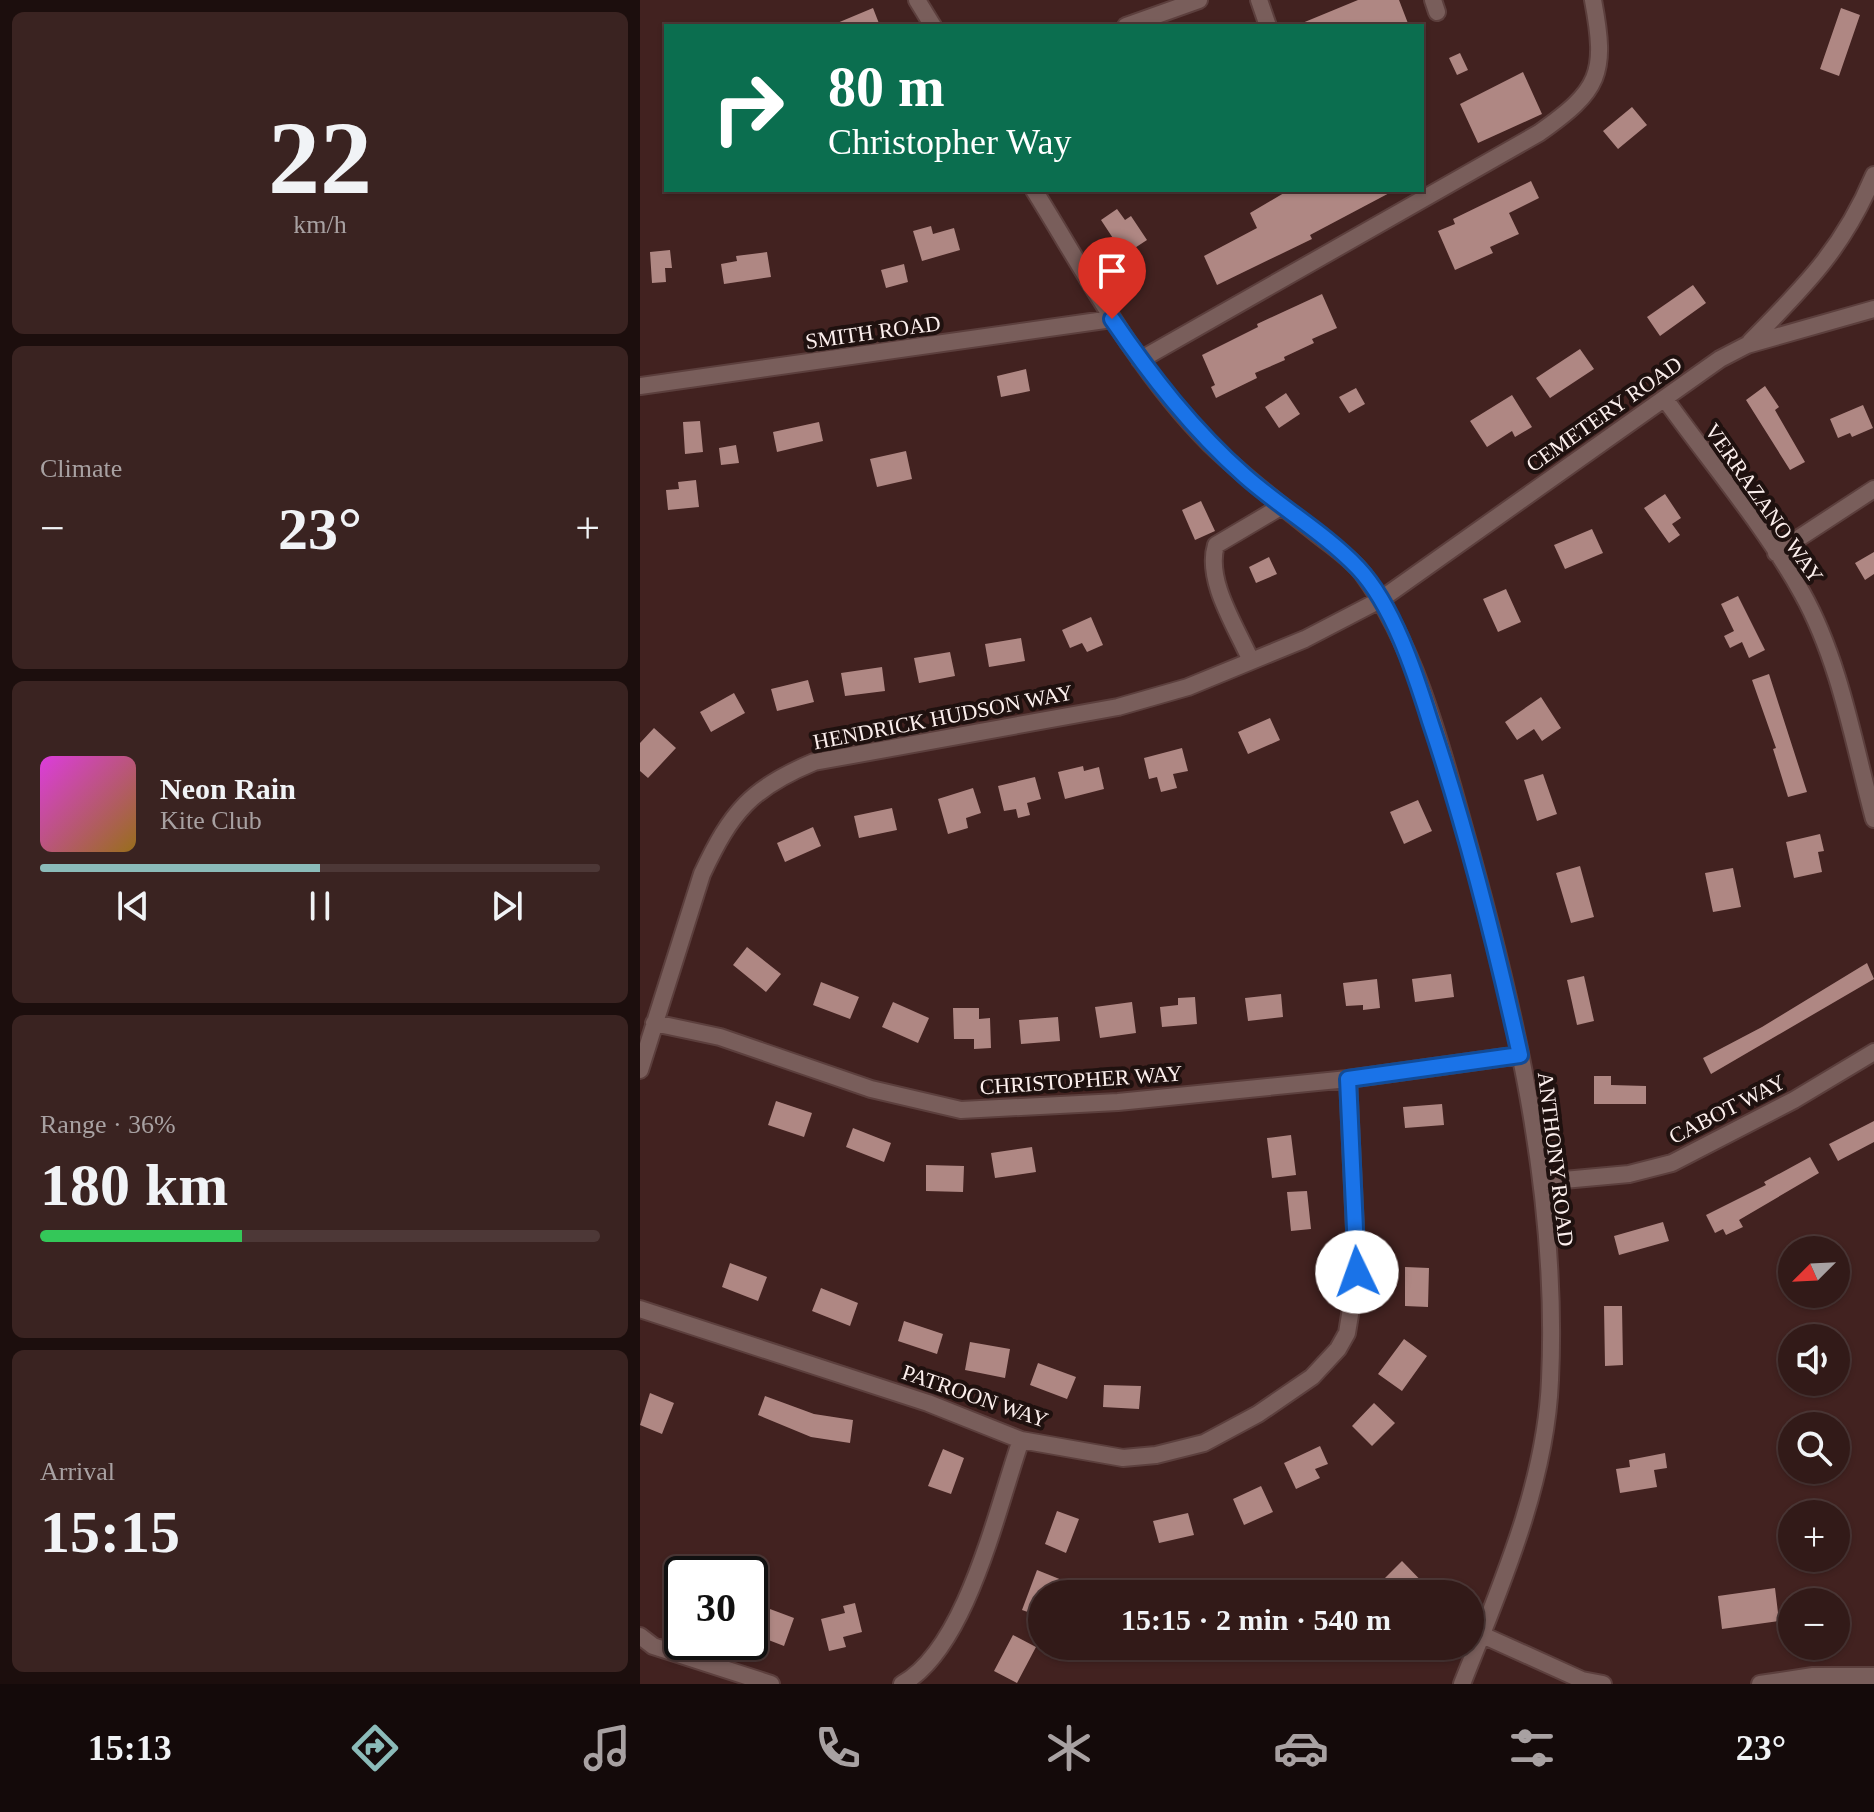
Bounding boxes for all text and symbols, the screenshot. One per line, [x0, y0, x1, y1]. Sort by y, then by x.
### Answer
icon: right [696, 56, 800, 160]
text: 80 m [828, 56, 945, 118]
text: 22 [268, 100, 372, 215]
text: Christopher Way [828, 122, 1071, 162]
text: km/h [293, 210, 347, 239]
pin [1078, 237, 1146, 319]
icon: arrive [1090, 249, 1134, 293]
street label: SMITH ROAD [804, 310, 942, 354]
street label: CEMETERY ROAD [1521, 351, 1687, 477]
street label: VERRAZANO WAY [1700, 418, 1828, 588]
text: Climate [40, 454, 122, 483]
text: 23° [278, 496, 362, 562]
text: − [40, 504, 65, 553]
text: + [575, 504, 600, 553]
street label: HENDRICK HUDSON WAY [811, 680, 1075, 754]
text: Neon Rain [160, 772, 296, 805]
text: Kite Club [160, 806, 262, 835]
icon: previous [111, 884, 155, 928]
icon: pause [298, 884, 342, 928]
icon: next [485, 884, 529, 928]
street label: CHRISTOPHER WAY [979, 1060, 1183, 1100]
street label: CABOT WAY [1665, 1069, 1790, 1149]
street label: ANTHONY ROAD [1533, 1070, 1579, 1248]
text: Range · 36% [40, 1110, 176, 1139]
text: 180 km [40, 1152, 228, 1218]
position arrow [1315, 1230, 1399, 1314]
north arrow [1778, 1236, 1850, 1308]
map controls [1778, 1236, 1850, 1660]
button: sound [1778, 1324, 1850, 1396]
street label: PATROON WAY [899, 1359, 1051, 1433]
button: search [1778, 1412, 1850, 1484]
text: Arrival [40, 1457, 115, 1486]
text: 15:15 [40, 1499, 180, 1565]
button: + [1778, 1500, 1850, 1572]
speed limit sign: 30 [664, 1556, 768, 1660]
button: − [1778, 1588, 1850, 1660]
text: 15:15 · 2 min · 540 m [1121, 1603, 1391, 1636]
icon: directions [347, 1720, 403, 1776]
icon: music [579, 1720, 635, 1776]
icon: phone [810, 1720, 866, 1776]
icon: climate [1041, 1720, 1097, 1776]
icon: car [1273, 1720, 1329, 1776]
icon: filters [1504, 1720, 1560, 1776]
text: 15:13 [88, 1728, 172, 1768]
text: 23° [1736, 1728, 1786, 1768]

